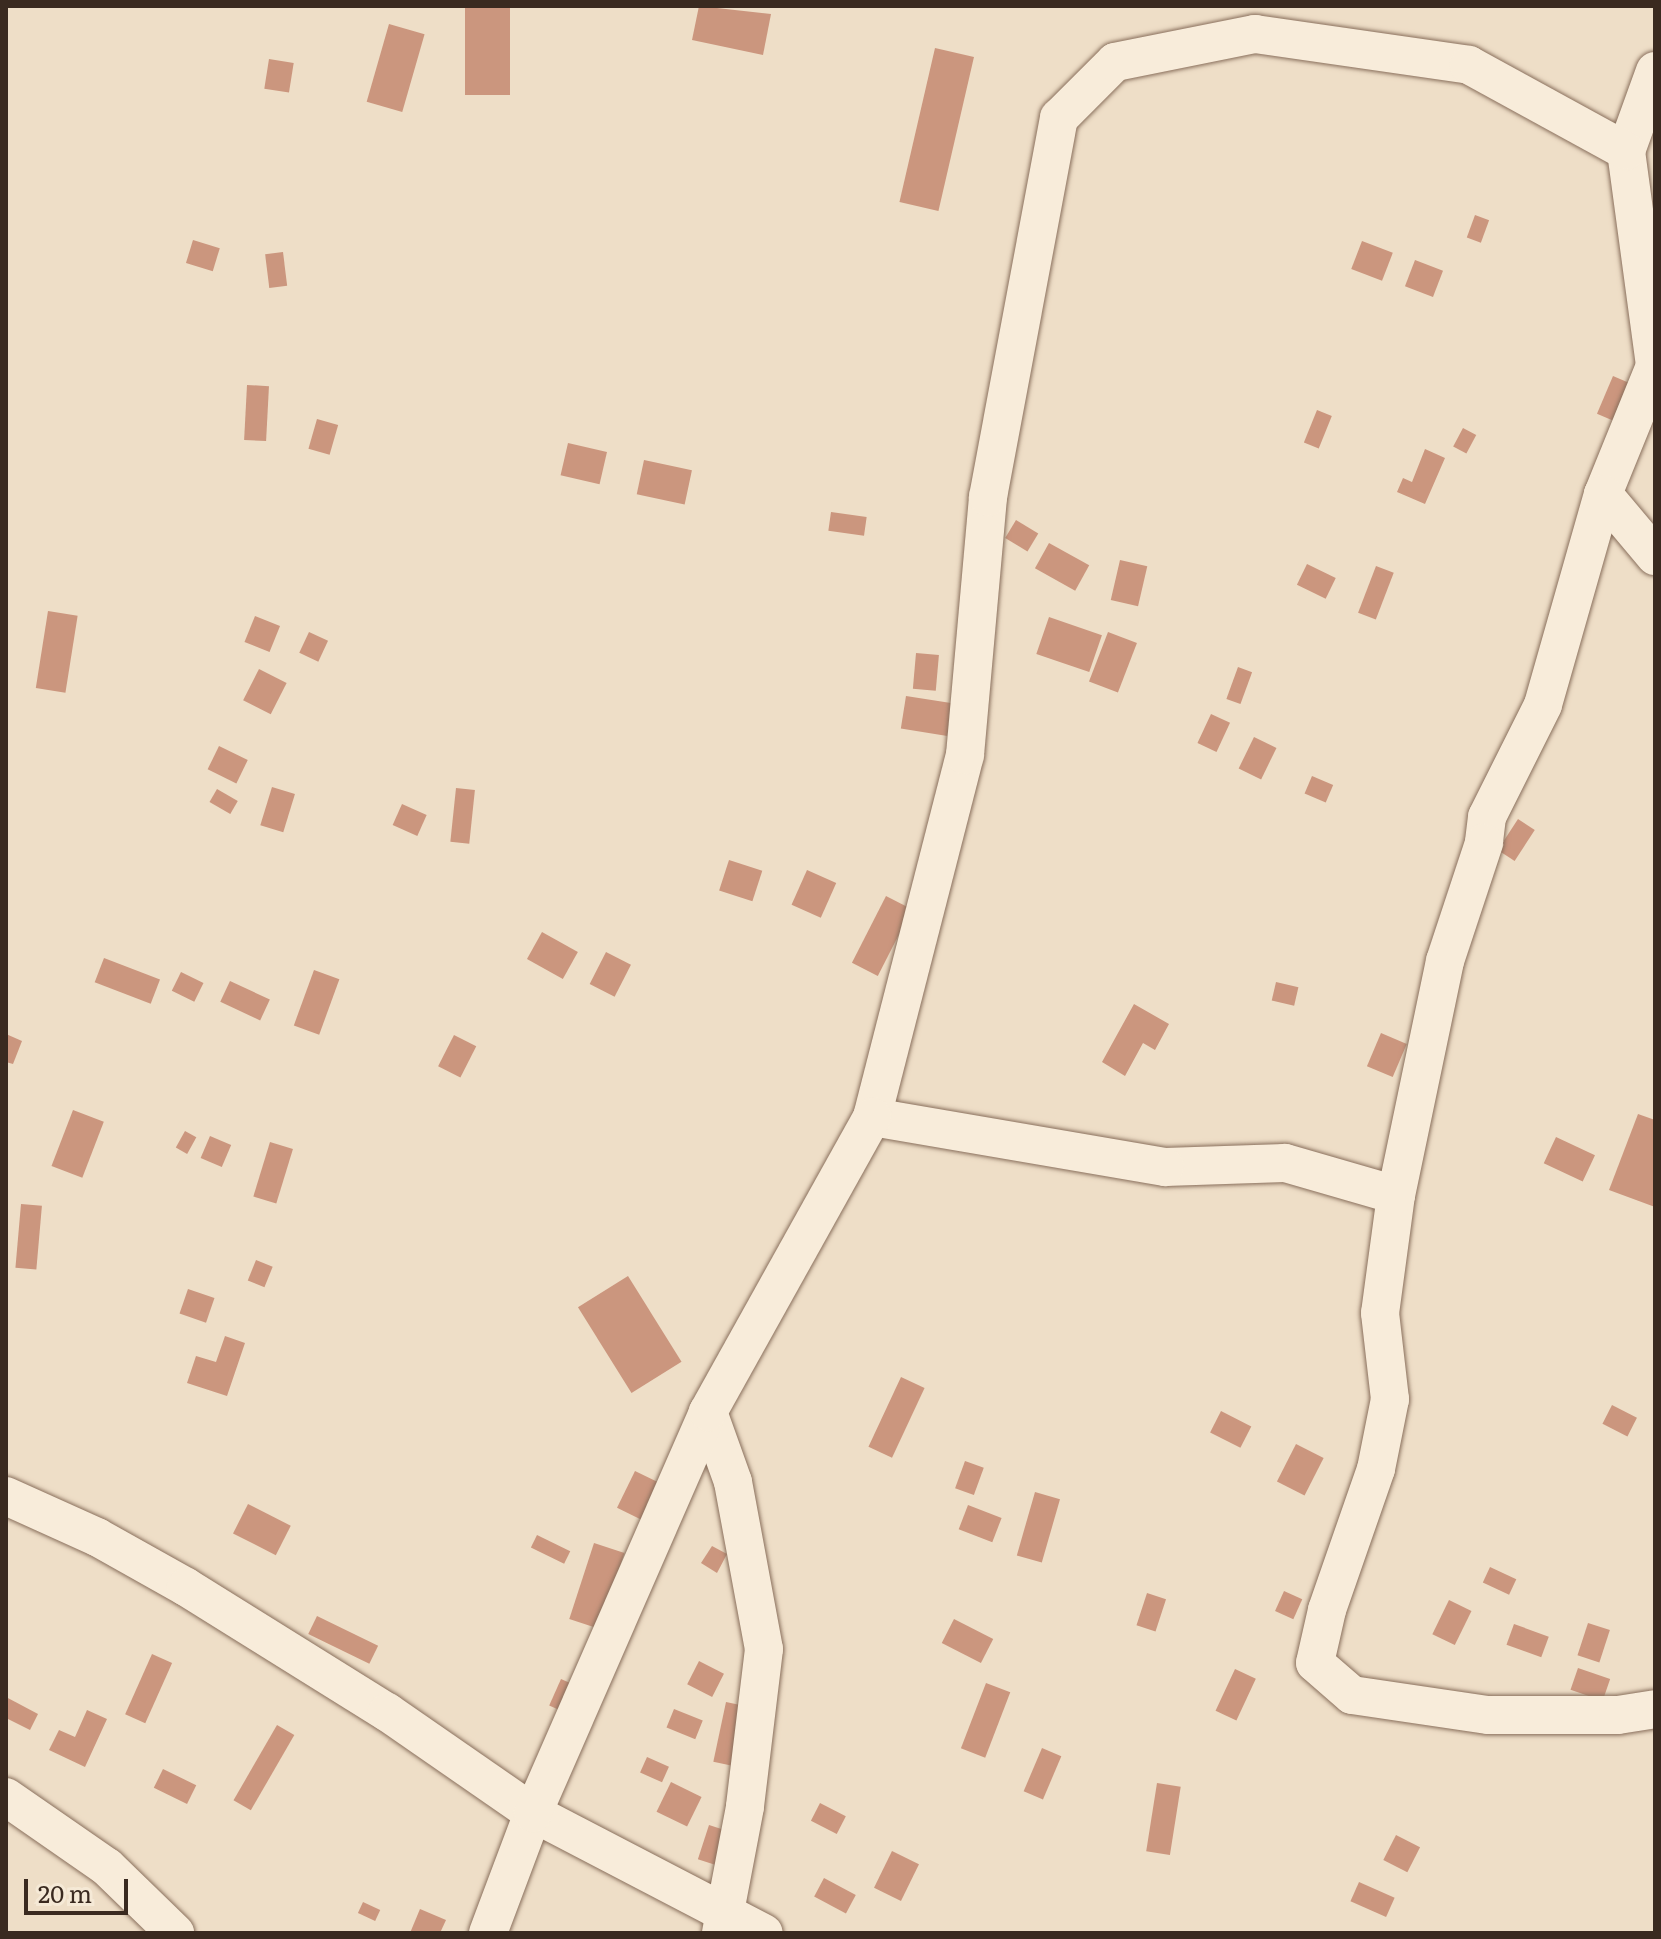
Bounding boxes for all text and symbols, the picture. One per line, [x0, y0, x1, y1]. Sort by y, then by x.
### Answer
scale bar [28, 1863, 132, 1913]
text: 20 m [38, 1875, 92, 1910]

